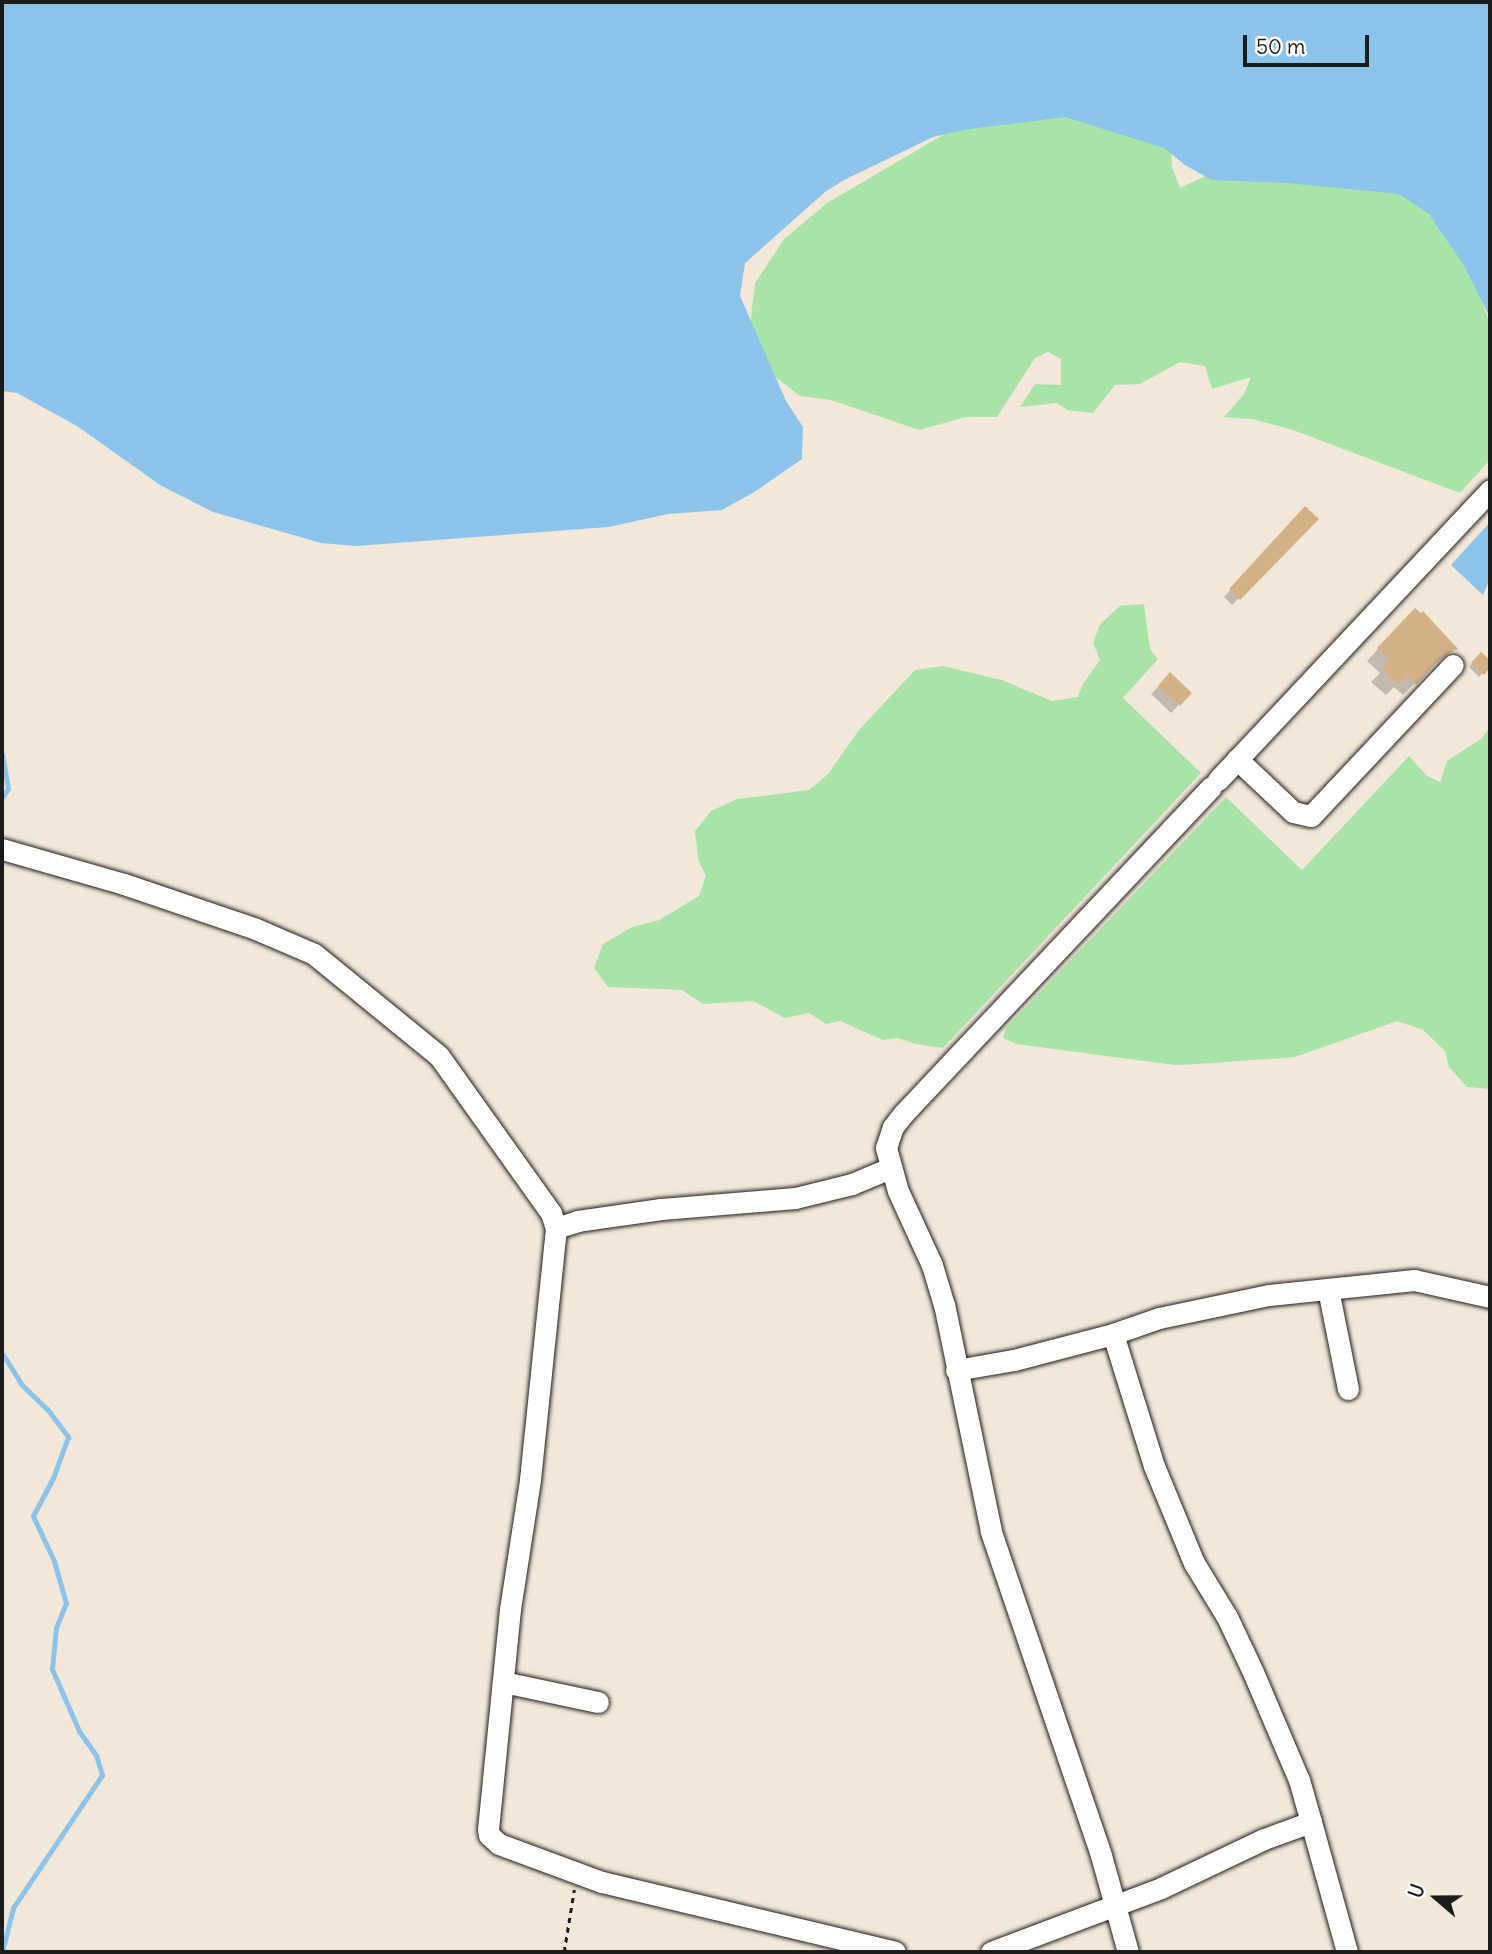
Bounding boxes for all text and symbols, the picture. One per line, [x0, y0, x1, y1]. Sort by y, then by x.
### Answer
scale bar [1247, 21, 1373, 65]
text: 50 m [1256, 33, 1305, 60]
north arrow [1401, 1863, 1471, 1933]
text: U [1403, 1881, 1430, 1901]

